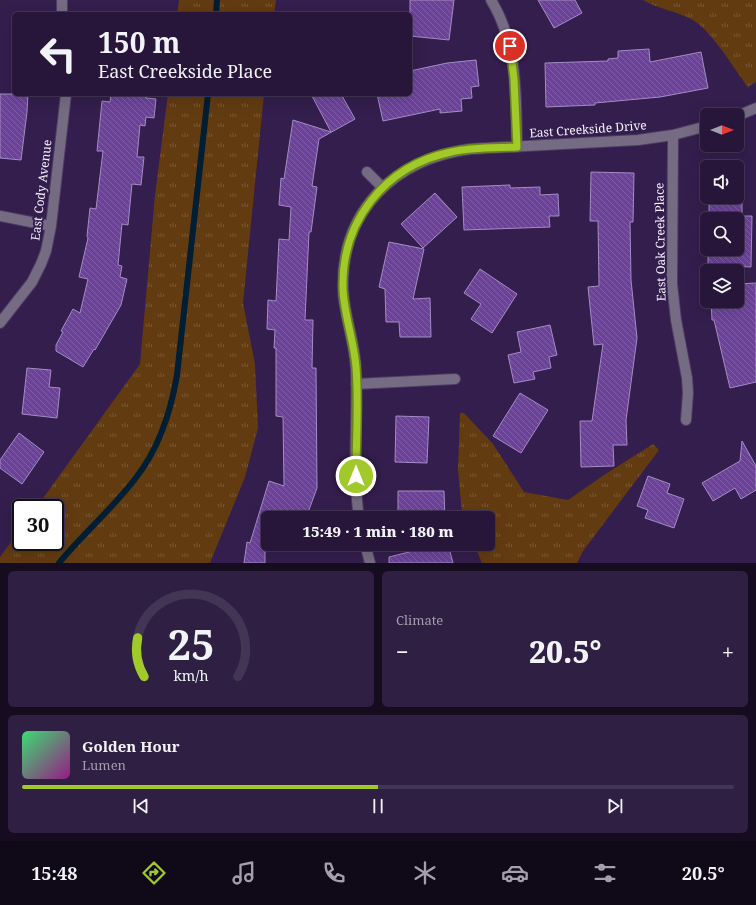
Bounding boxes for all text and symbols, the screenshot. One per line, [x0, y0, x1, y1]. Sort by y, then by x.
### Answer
text: 150 m [98, 23, 180, 61]
icon: left [32, 28, 84, 80]
pin [493, 29, 527, 63]
icon: arrive [499, 35, 521, 57]
text: East Creekside Place [98, 59, 272, 83]
north arrow [700, 108, 744, 152]
map controls [700, 108, 744, 308]
street label: East Creekside Drive [529, 116, 647, 142]
street label: East Cody Avenue [26, 139, 56, 241]
button: sound [700, 160, 744, 204]
street label: East Oak Creek Place [650, 182, 670, 302]
button: search [700, 212, 744, 256]
button: layers [700, 264, 744, 308]
position arrow [335, 455, 377, 497]
speed limit sign: 30 [12, 499, 64, 551]
text: 15:49 · 1 min · 180 m [302, 521, 454, 541]
text: Climate [396, 611, 443, 629]
text: 25 [167, 616, 215, 672]
text: 20.5° [529, 631, 601, 672]
text: − [396, 636, 409, 666]
text: + [722, 636, 734, 666]
text: km/h [173, 666, 209, 685]
text: Golden Hour [82, 736, 180, 756]
text: Lumen [82, 756, 126, 774]
icon: previous [130, 795, 152, 817]
icon: pause [367, 795, 389, 817]
icon: next [604, 795, 626, 817]
icon: directions [140, 859, 168, 887]
icon: music [230, 859, 258, 887]
icon: phone [320, 859, 348, 887]
icon: climate [411, 859, 439, 887]
icon: car [501, 859, 529, 887]
icon: filters [591, 859, 619, 887]
text: 15:48 [31, 861, 77, 885]
text: 20.5° [682, 861, 725, 885]

